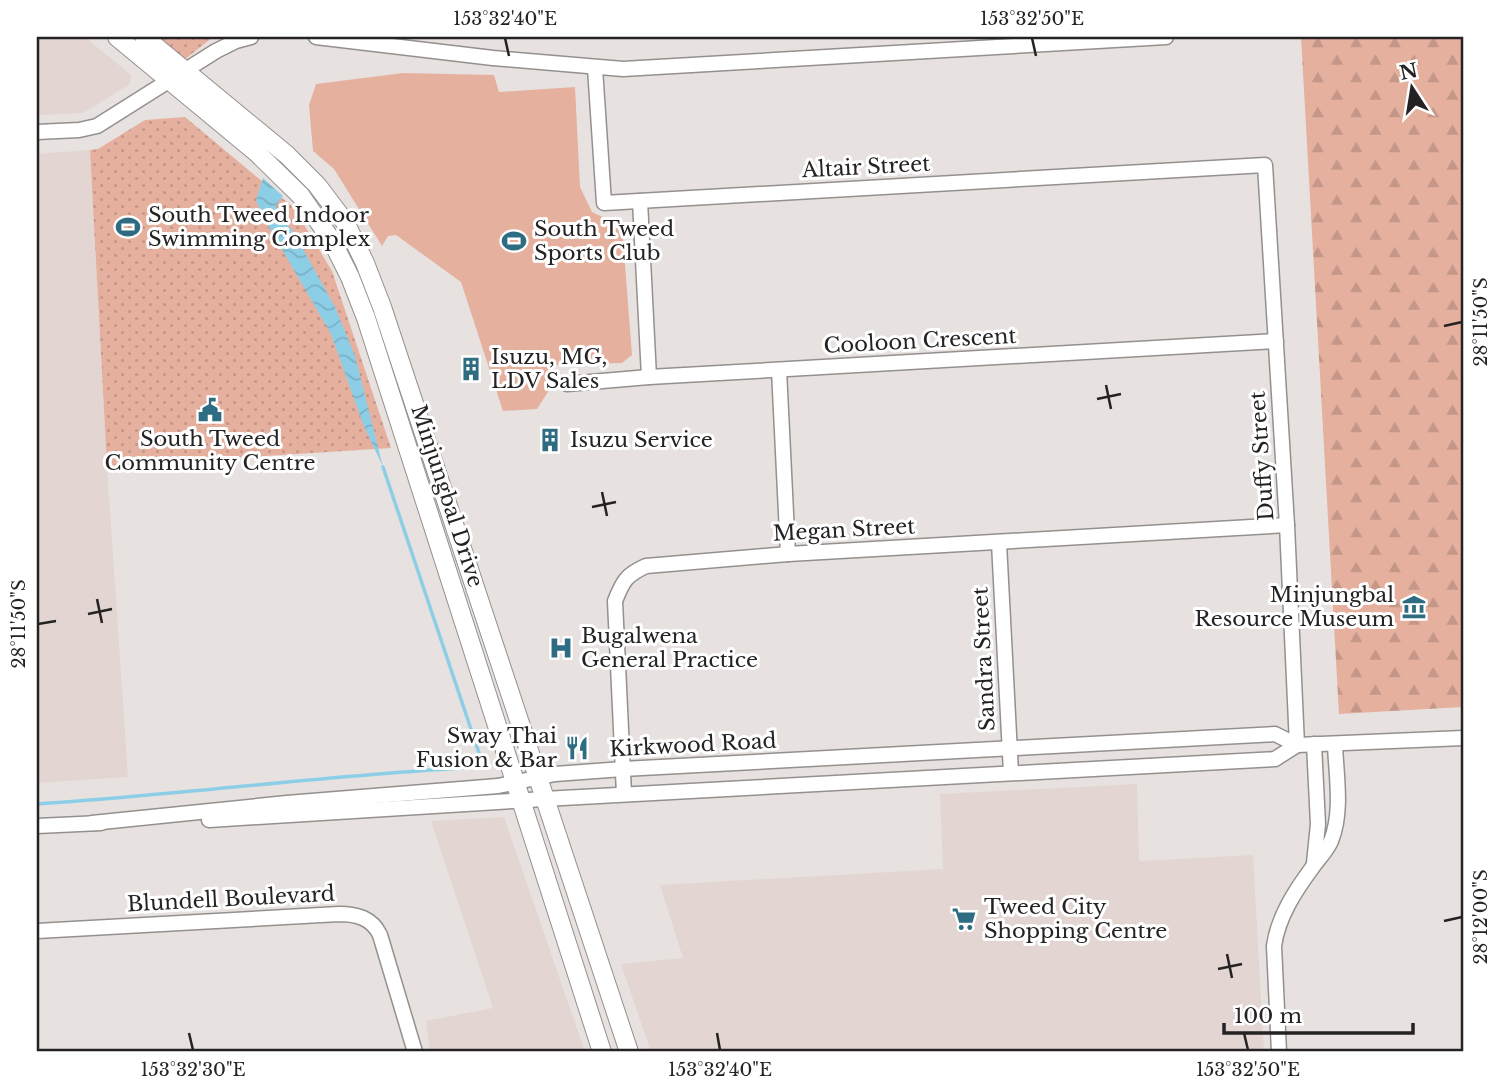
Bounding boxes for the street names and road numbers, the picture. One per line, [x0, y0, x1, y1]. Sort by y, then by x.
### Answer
street label: Altair Street [800, 151, 931, 183]
street label: Cooloon Crescent [823, 323, 1017, 359]
street label: Duffy Street [1244, 390, 1280, 522]
street label: Minjungbal Drive [405, 402, 489, 590]
street label: Megan Street [772, 513, 916, 547]
street label: Sandra Street [967, 586, 1001, 732]
street label: Kirkwood Road [609, 728, 777, 762]
street label: Blundell Boulevard [126, 881, 336, 917]

